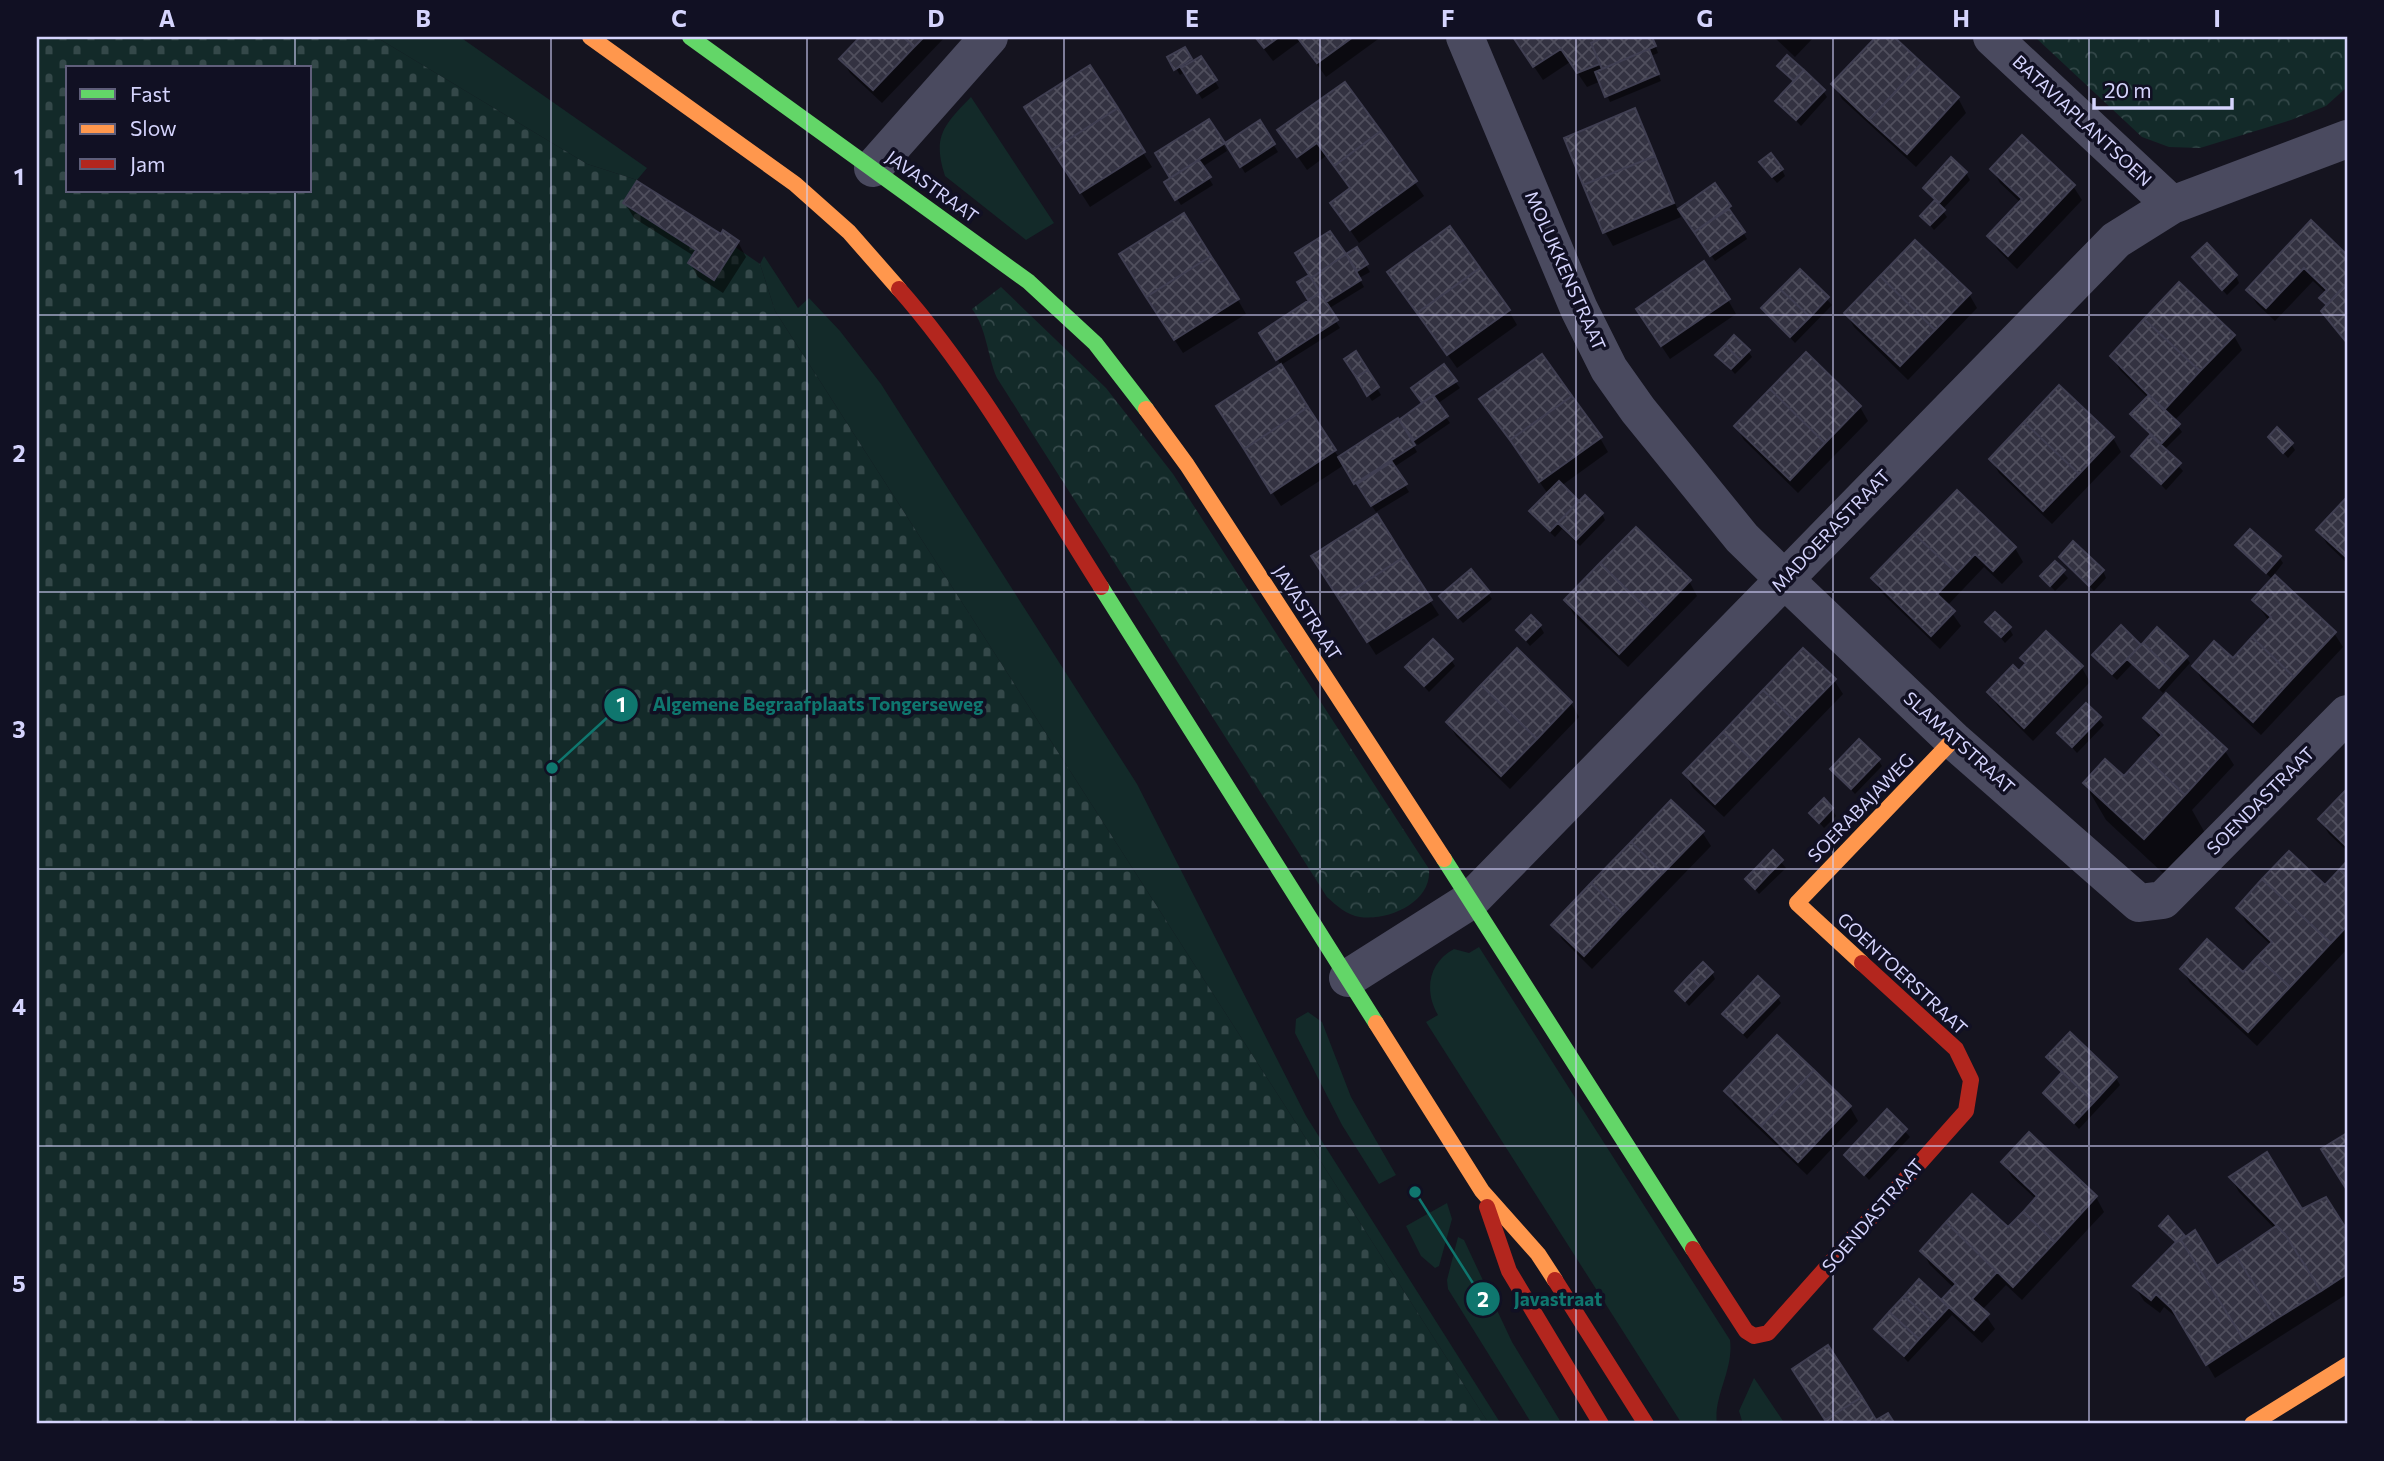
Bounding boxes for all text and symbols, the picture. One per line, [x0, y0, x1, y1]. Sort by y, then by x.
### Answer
text: A [159, 4, 176, 32]
text: B [415, 4, 431, 32]
text: C [671, 4, 687, 32]
text: D [928, 4, 945, 32]
text: E [1185, 4, 1199, 32]
text: F [1441, 4, 1455, 32]
text: G [1697, 4, 1713, 32]
text: H [1952, 4, 1970, 32]
text: I [2213, 4, 2221, 32]
street label: BATAVIAPLANTSOEN [2009, 50, 2157, 190]
legend [66, 66, 312, 192]
scale bar [2094, 66, 2232, 110]
text: 20 m [2104, 77, 2152, 102]
text: Fast [130, 81, 171, 106]
text: Slow [130, 115, 177, 140]
street label: JAVASTRAAT [882, 145, 983, 227]
text: Jam [130, 151, 165, 176]
text: 1 [14, 162, 24, 190]
street label: MOLUKKENSTRAAT [1521, 188, 1611, 354]
text: 2 [12, 439, 26, 467]
street label: MADOERASTRAAT [1766, 465, 1894, 596]
street label: JAVASTRAAT [1269, 561, 1347, 664]
callout: Algemene Begraafplaats Tongerseweg [603, 685, 997, 725]
street label: SLAMATSTRAAT [1900, 687, 2020, 798]
text: 1 [616, 691, 626, 716]
text: Algemene Begraafplaats Tongerseweg [652, 692, 984, 715]
text: 3 [12, 715, 26, 743]
street label: SOENDASTRAAT [2202, 742, 2319, 859]
street label: SOERABAJAWEG [1803, 748, 1918, 866]
street label: GOENTOERSTRAAT [1833, 907, 1972, 1039]
text: 4 [12, 992, 26, 1020]
street label: SOENDASTRAAT [1817, 1154, 1928, 1277]
text: 5 [12, 1269, 26, 1297]
callout: Javastraat [1465, 1279, 1617, 1319]
text: 2 [1477, 1286, 1489, 1311]
text: Javastraat [1514, 1287, 1602, 1310]

